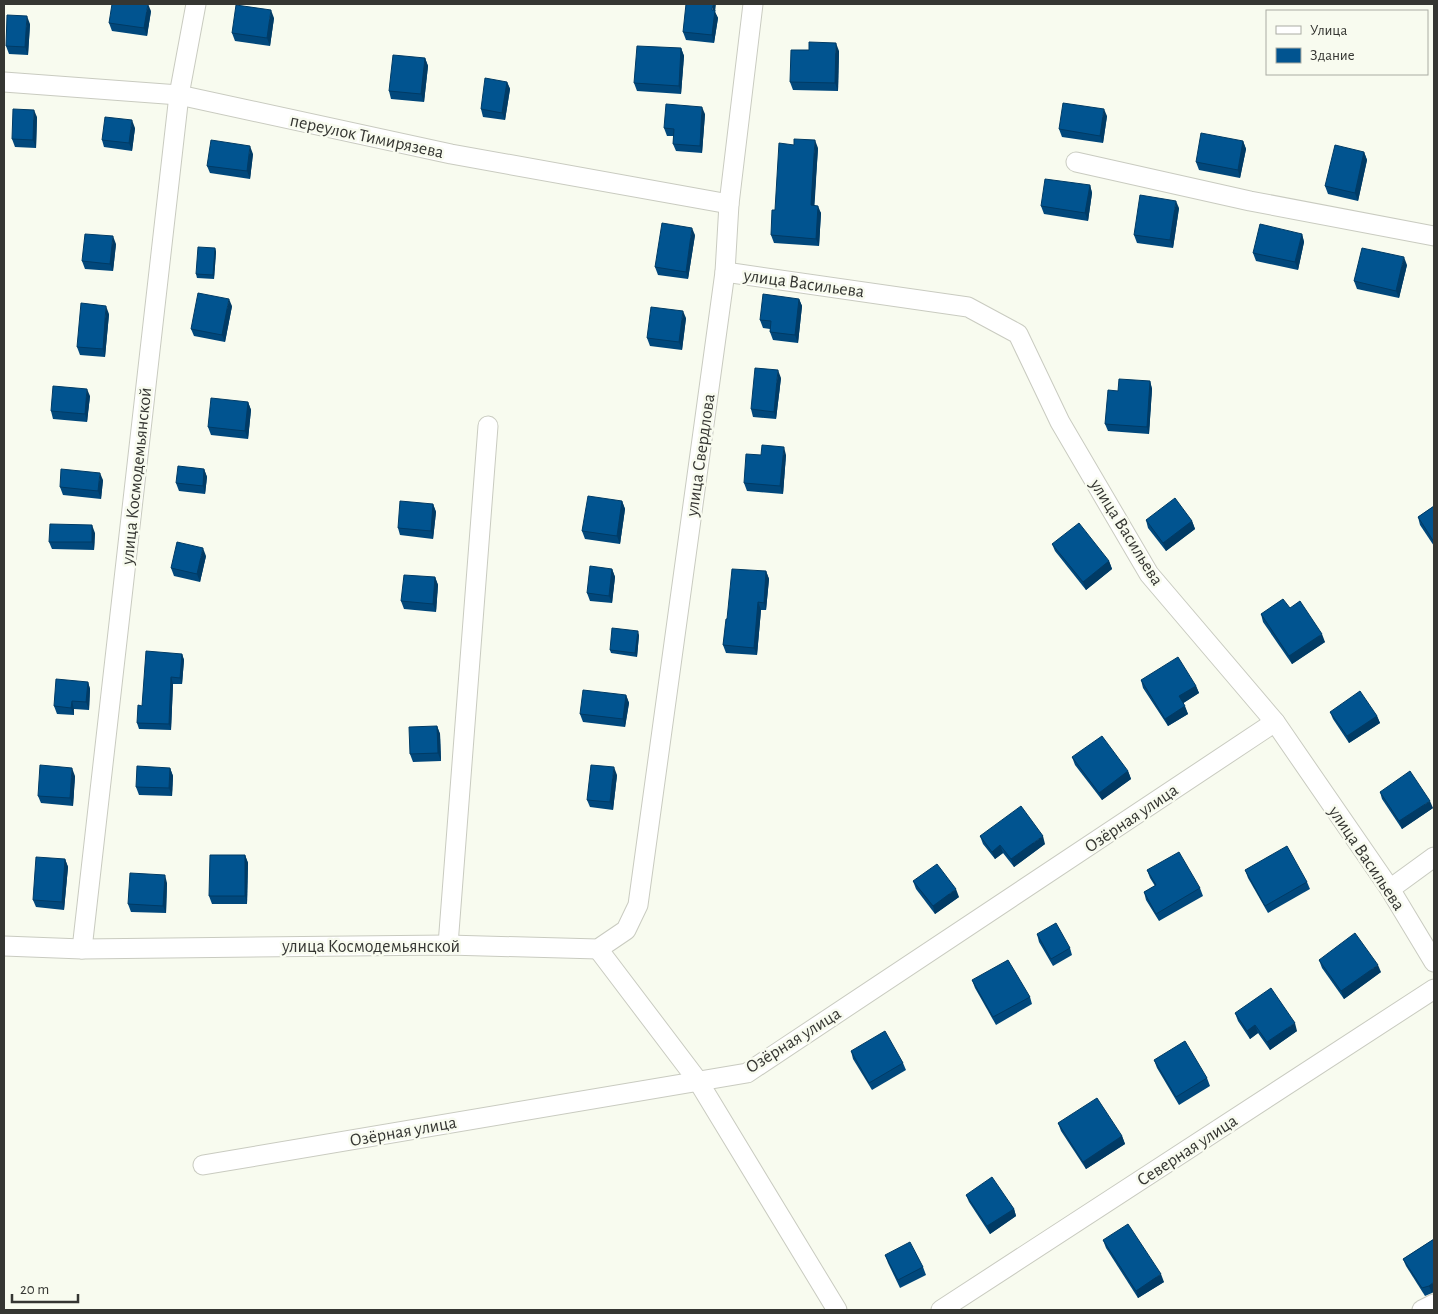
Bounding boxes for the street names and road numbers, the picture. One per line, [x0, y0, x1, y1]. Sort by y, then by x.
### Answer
street label: переулок Тимирязева [288, 112, 445, 162]
street label: улица Васильева [741, 266, 865, 301]
street label: улица Космодемьянской [119, 387, 155, 567]
street label: улица Свердлова [683, 393, 719, 519]
street label: улица Васильева [1086, 475, 1166, 589]
street label: Озёрная улица [1082, 781, 1182, 857]
street label: улица Васильева [1324, 802, 1408, 914]
street label: улица Космодемьянской [281, 938, 460, 956]
street label: Озёрная улица [743, 1004, 844, 1077]
street label: Северная улица [1134, 1112, 1241, 1190]
street label: Озёрная улица [348, 1114, 458, 1150]

